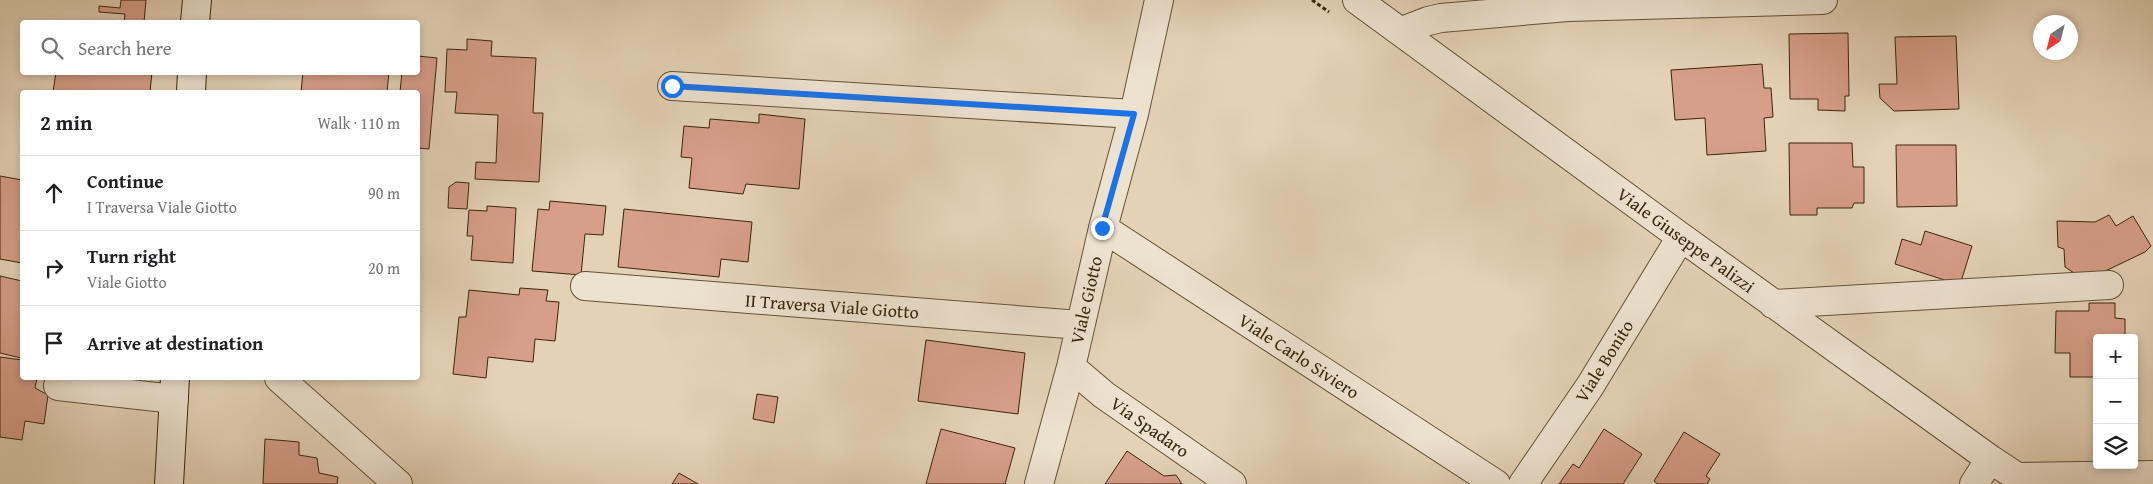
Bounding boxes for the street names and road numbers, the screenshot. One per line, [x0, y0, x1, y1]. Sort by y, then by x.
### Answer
street label: Viale Giuseppe Palizzi [1611, 181, 1761, 299]
street label: Viale Giotto [1063, 253, 1109, 347]
street label: II Traversa Viale Giotto [744, 286, 920, 326]
street label: Viale Carlo Siviero [1233, 307, 1365, 405]
street label: Viale Bonito [1568, 314, 1640, 408]
street label: Via Spadaro [1105, 390, 1195, 464]

